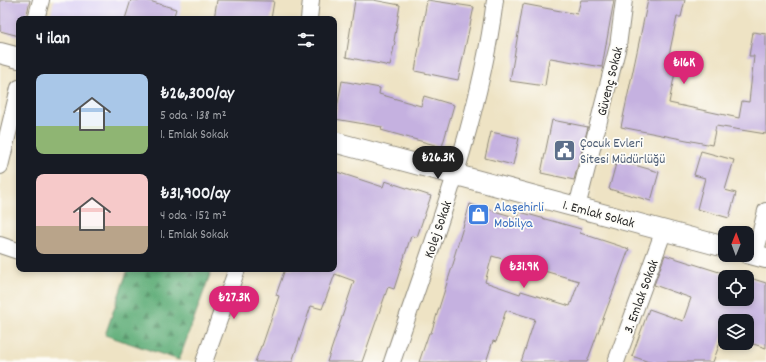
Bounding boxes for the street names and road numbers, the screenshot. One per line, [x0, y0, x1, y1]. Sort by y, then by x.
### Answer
street label: Güvenç Sokak [593, 44, 629, 118]
street label: 1. Emlak Sokak [560, 196, 637, 234]
street label: Kolej Sokak [420, 198, 458, 261]
street label: 3. Emlak Sokak [619, 257, 665, 336]

